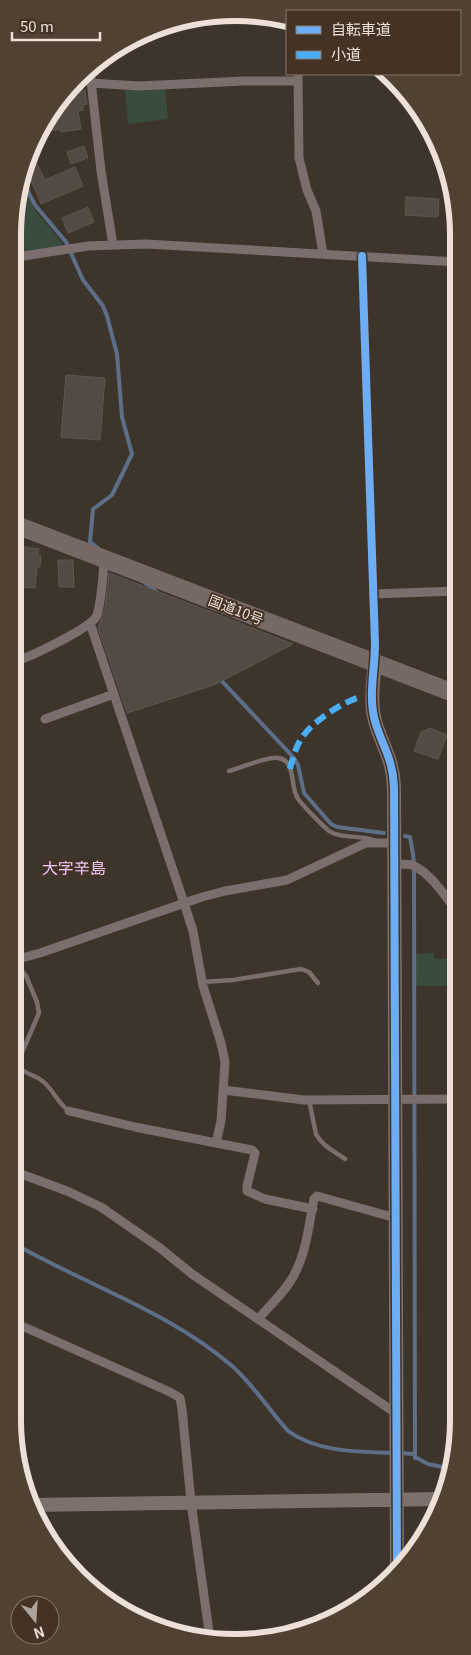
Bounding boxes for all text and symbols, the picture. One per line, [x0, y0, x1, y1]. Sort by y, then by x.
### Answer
scale bar [12, 10, 100, 42]
legend [286, 10, 461, 75]
text: 50 m [20, 15, 54, 36]
text: 自転車道 [331, 18, 391, 39]
text: 小道 [331, 43, 361, 64]
street label: 国道10号 [206, 589, 267, 629]
district label: 大字辛島 [42, 855, 106, 879]
north arrow [10, 1595, 60, 1645]
text: N [31, 1622, 47, 1644]

